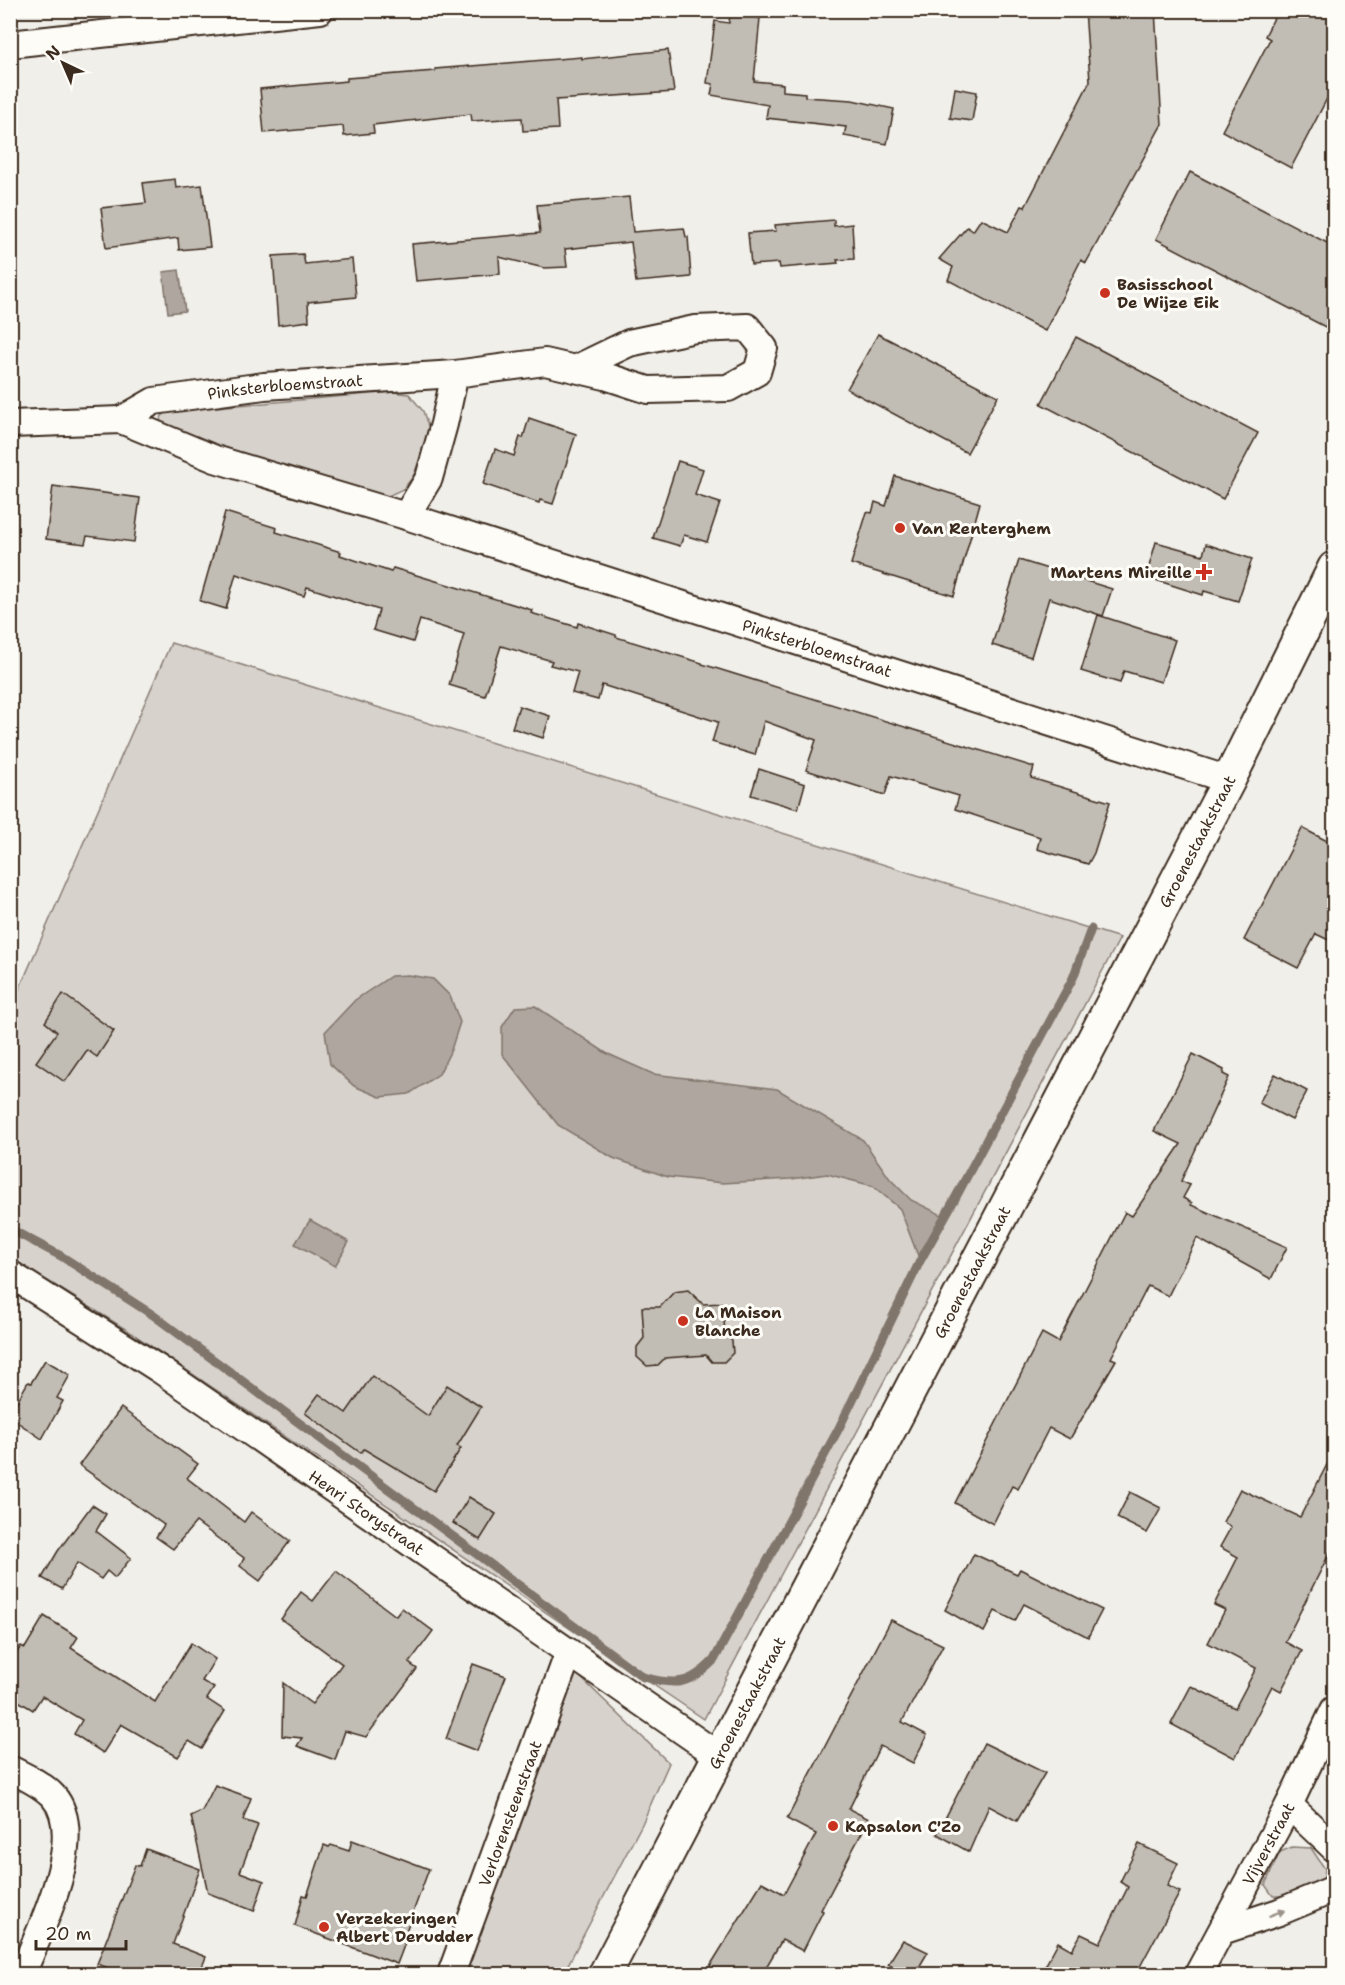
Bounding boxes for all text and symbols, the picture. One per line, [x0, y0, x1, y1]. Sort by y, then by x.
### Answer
north arrow [33, 33, 93, 93]
text: N [41, 41, 65, 65]
place label: Basisschool De Wijze Eik [1117, 274, 1219, 313]
marker: Basisschool De Wijze Eik [1098, 286, 1112, 300]
street label: Pinksterbloemstraat [206, 369, 363, 404]
place label: Van Renterghem [912, 518, 1051, 539]
marker: Van Renterghem [893, 521, 907, 535]
place label: Martens Mireille [1051, 562, 1192, 583]
marker: Martens Mireille [1197, 565, 1211, 579]
street label: Pinksterbloemstraat [740, 614, 895, 682]
street label: Groenestaakstraat [1154, 772, 1240, 911]
street label: Groenestaakstraat [929, 1202, 1015, 1342]
place label: La Maison Blanche [695, 1302, 782, 1341]
marker: La Maison Blanche [676, 1314, 690, 1328]
street label: Henri Storystraat [305, 1465, 428, 1560]
street label: Groenestaakstraat [703, 1633, 790, 1773]
street label: Verlorensteenstraat [473, 1737, 546, 1889]
street label: Vijverstraat [1237, 1799, 1299, 1889]
place label: Kapsalon C'Zo [845, 1816, 961, 1837]
marker: Kapsalon C'Zo [826, 1819, 840, 1833]
one-way arrow [1268, 1907, 1286, 1917]
place label: Verzekeringen Albert Derudder [336, 1908, 474, 1947]
scale bar [36, 1913, 126, 1951]
marker: Verzekeringen Albert Derudder [317, 1920, 331, 1934]
text: 20 m [45, 1922, 91, 1946]

